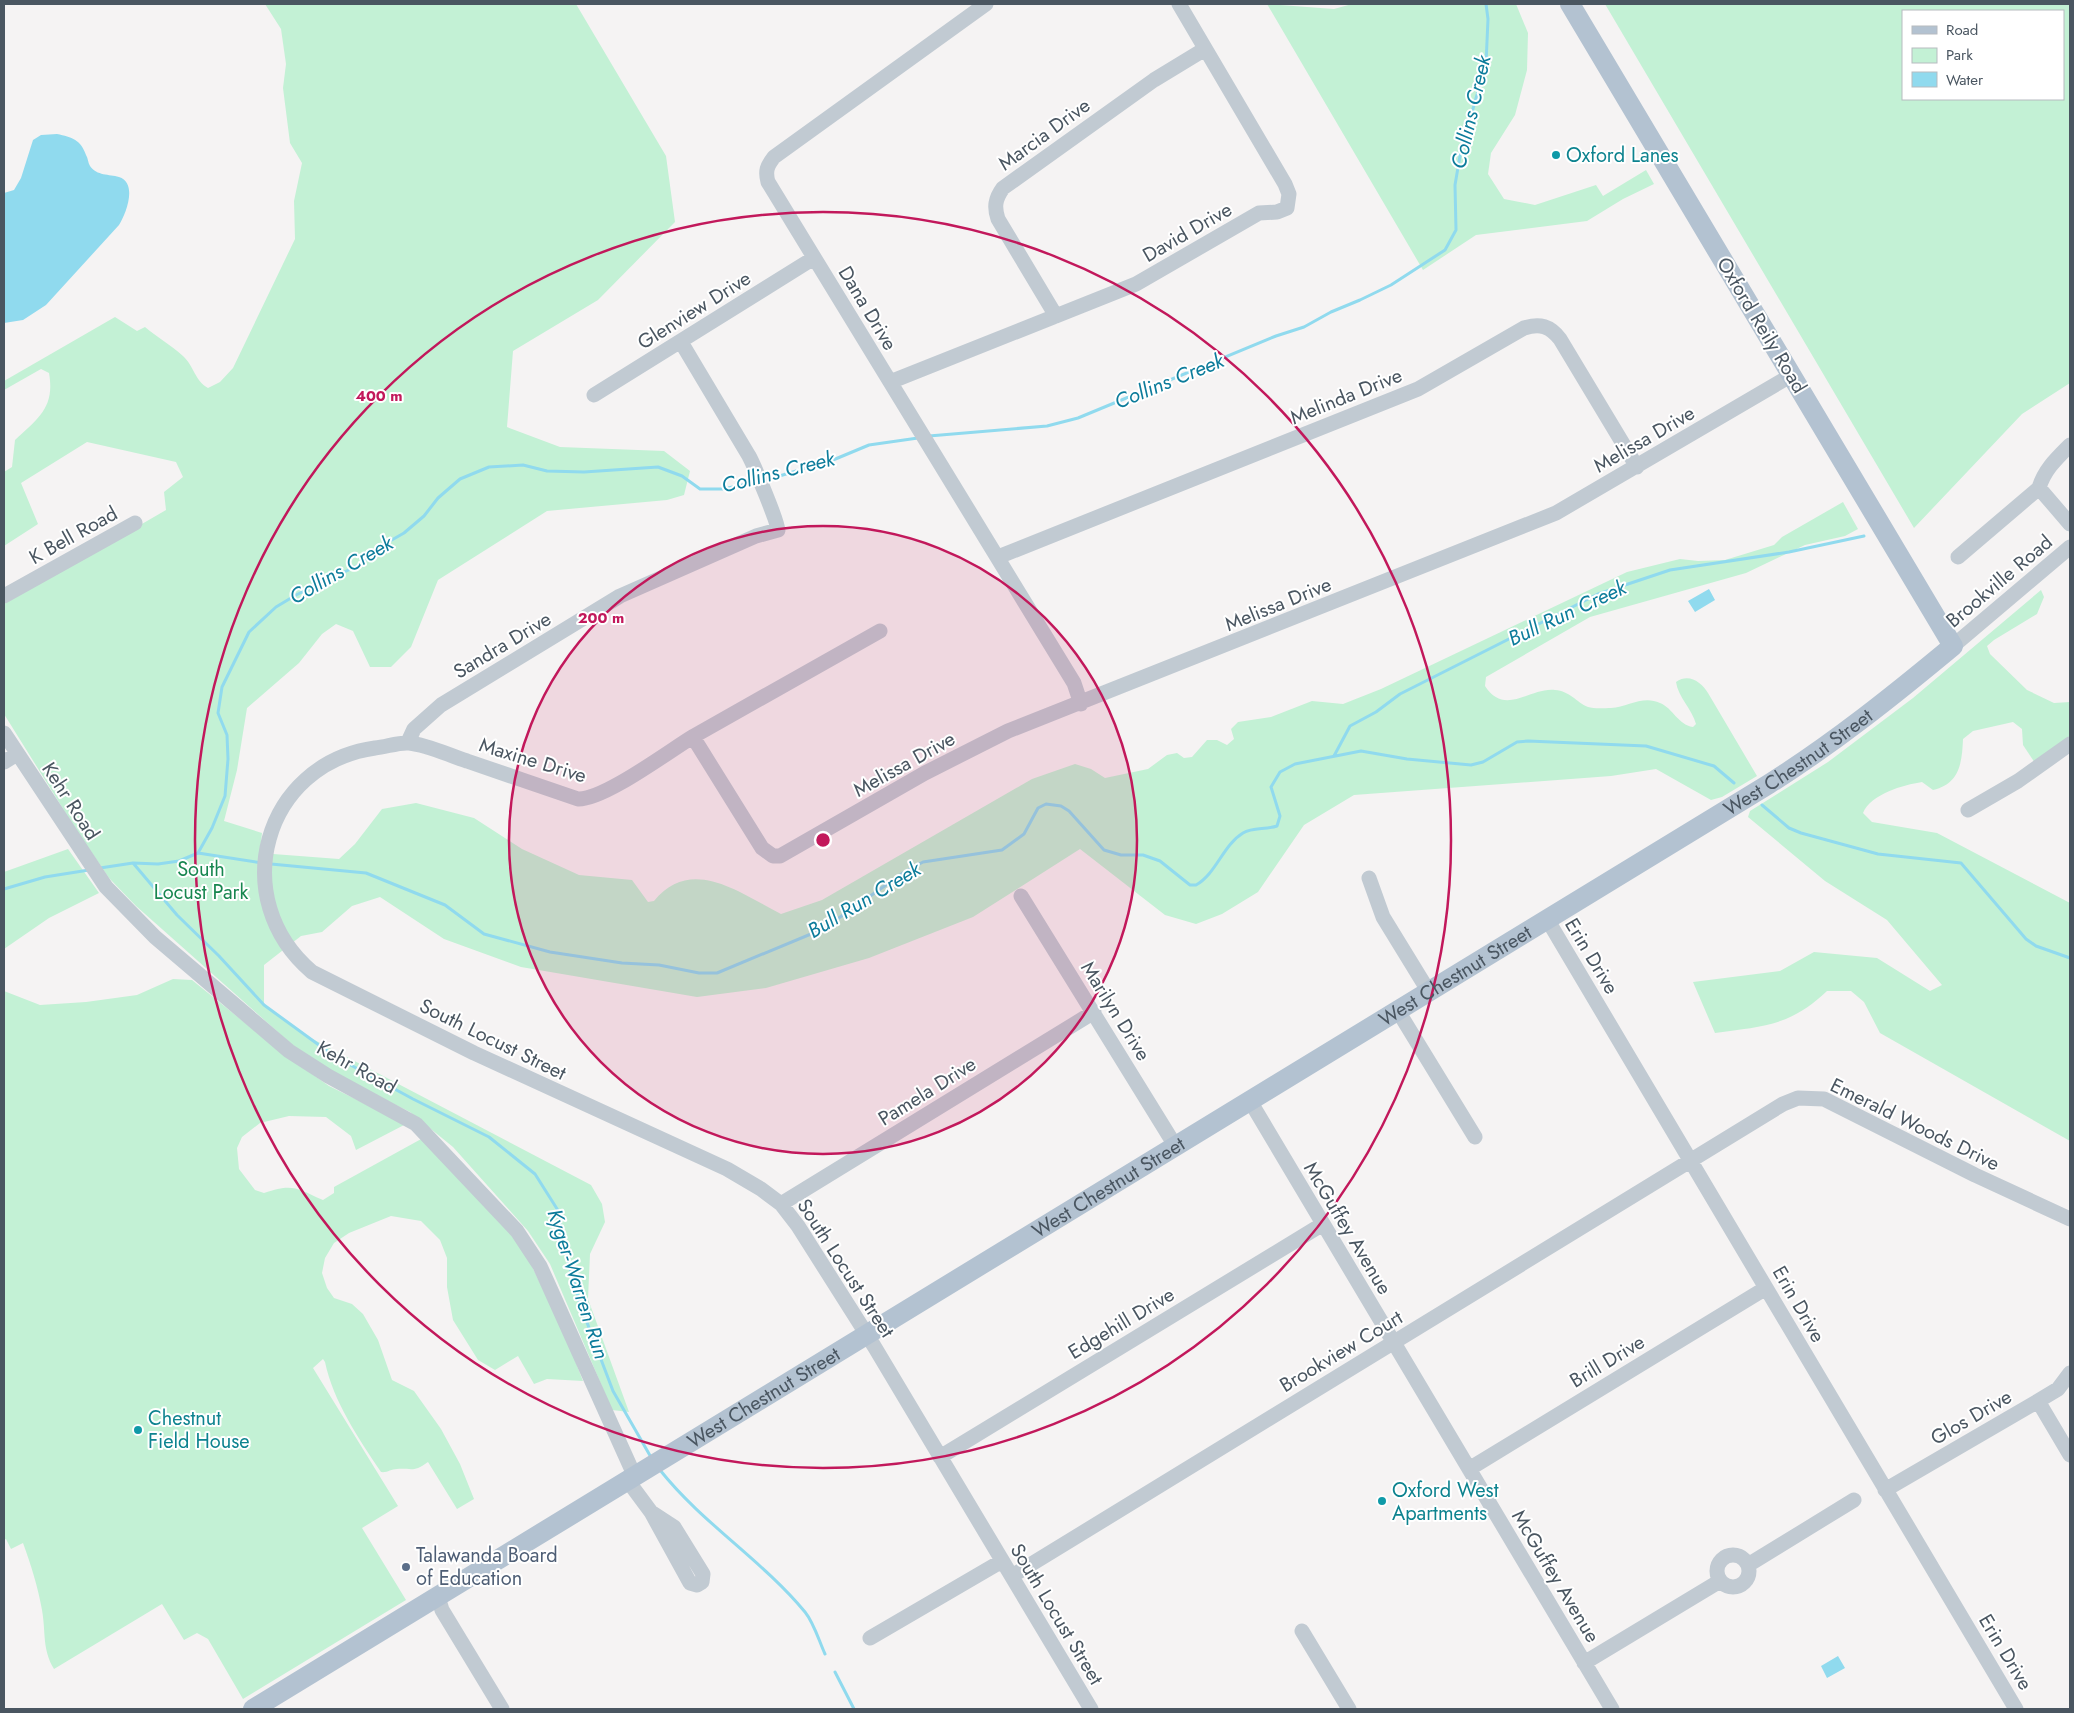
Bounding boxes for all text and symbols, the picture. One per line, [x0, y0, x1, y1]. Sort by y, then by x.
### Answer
legend [1902, 10, 2064, 100]
text: Road [1946, 19, 1978, 41]
text: Park [1946, 44, 1973, 66]
water label: Collins Creek [1443, 51, 1499, 172]
text: Water [1946, 69, 1984, 91]
street label: Marcia Drive [992, 91, 1096, 178]
place label: Oxford Lanes [1566, 141, 1679, 170]
marker: Oxford Lanes [1550, 149, 1562, 161]
street label: David Drive [1137, 195, 1237, 270]
street label: Oxford Reily Road [1709, 252, 1814, 399]
street label: Dana Drive [831, 261, 904, 356]
street label: Glenview Drive [632, 264, 757, 357]
water label: Collins Creek [1110, 345, 1229, 417]
street label: Melinda Drive [1286, 361, 1406, 432]
text: 400 m [355, 385, 403, 407]
street label: Melissa Drive [1588, 399, 1700, 480]
water label: Collins Creek [718, 443, 839, 501]
street label: K Bell Road [24, 499, 123, 572]
water label: Collins Creek [283, 528, 399, 612]
street label: Brookville Road [1940, 528, 2059, 635]
street label: Melissa Drive [1221, 570, 1336, 639]
water label: Bull Run Creek [1503, 572, 1632, 654]
street label: Sandra Drive [448, 605, 557, 686]
text: 200 m [578, 607, 624, 629]
street label: West Chestnut Street [1718, 702, 1879, 823]
street label: Melissa Drive [848, 724, 960, 804]
street label: Maxine Drive [476, 730, 590, 791]
street label: Kehr Road [35, 757, 107, 846]
centre of rings [814, 831, 832, 849]
water label: Bull Run Creek [802, 854, 927, 946]
park label: South Locust Park [154, 855, 248, 907]
street label: Erin Drive [1558, 913, 1626, 1000]
street label: West Chestnut Street [1373, 918, 1537, 1034]
street label: Marilyn Drive [1074, 956, 1158, 1067]
street label: South Locust Street [414, 991, 571, 1088]
street label: Kehr Road [311, 1034, 402, 1101]
street label: Pamela Drive [873, 1050, 982, 1133]
street label: Emerald Woods Drive [1825, 1071, 2004, 1178]
street label: West Chestnut Street [1027, 1130, 1191, 1245]
street label: McGuffey Avenue [1296, 1156, 1399, 1300]
street label: South Locust Street [790, 1193, 901, 1344]
water label: Kyger-Warren Run [540, 1205, 616, 1363]
street label: Erin Drive [1765, 1261, 1832, 1348]
street label: Edgehill Drive [1063, 1280, 1180, 1367]
street label: Brookview Court [1274, 1303, 1408, 1400]
street label: Brill Drive [1564, 1328, 1650, 1395]
street label: West Chestnut Street [682, 1340, 846, 1456]
street label: Glos Drive [1925, 1382, 2017, 1452]
place label: Chestnut Field House [148, 1404, 250, 1456]
marker: Chestnut Field House [132, 1424, 144, 1436]
place label: Oxford West Apartments [1392, 1476, 1499, 1528]
marker: Oxford West Apartments [1376, 1495, 1388, 1507]
street label: McGuffey Avenue [1504, 1504, 1607, 1648]
street label: South Locust Street [1003, 1538, 1110, 1691]
place label: Talawanda Board of Education [416, 1541, 558, 1593]
marker: Talawanda Board of Education [400, 1561, 412, 1573]
street label: Erin Drive [1972, 1609, 2040, 1696]

